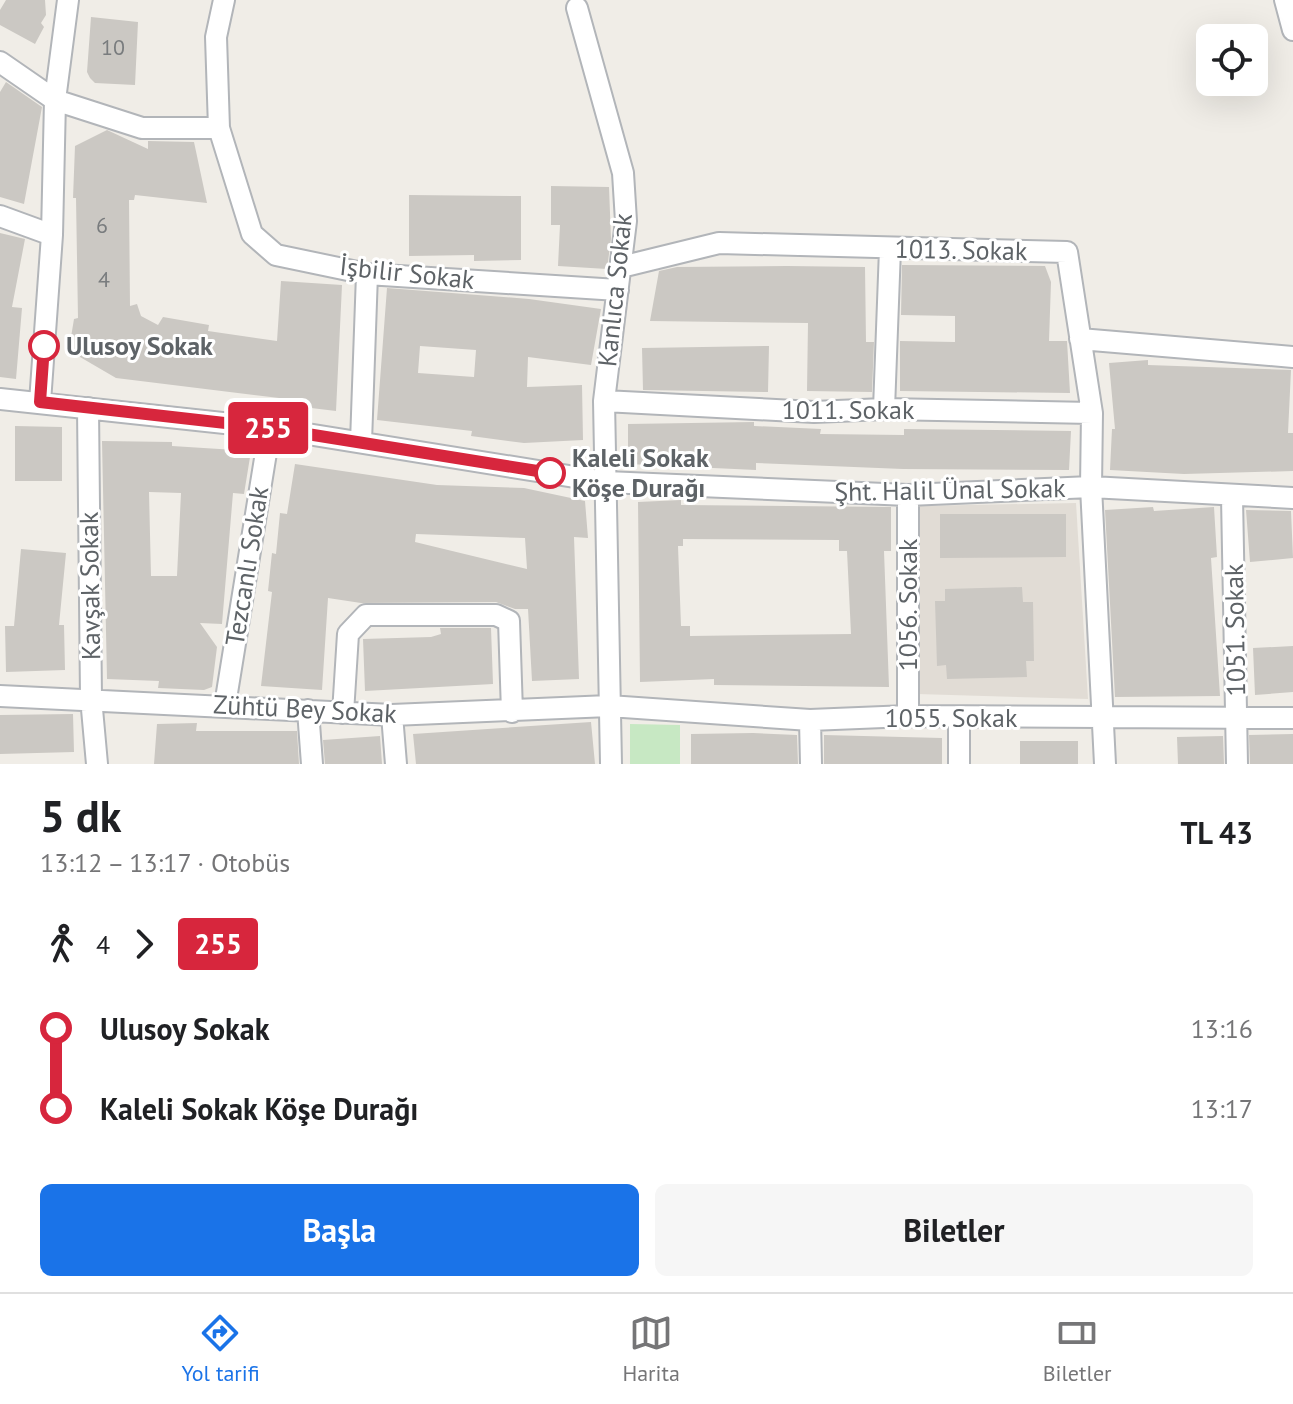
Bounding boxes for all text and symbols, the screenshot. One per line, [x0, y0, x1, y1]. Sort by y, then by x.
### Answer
map controls [1196, 24, 1268, 96]
button: locate [1196, 24, 1268, 96]
house number: 10 [101, 33, 125, 61]
house number: 6 [96, 211, 108, 239]
street label: Kanlıca Sokak [590, 211, 639, 368]
street label: 1013. Sokak [894, 232, 1028, 267]
street label: İşbilir Sokak [338, 249, 477, 296]
house number: 4 [98, 265, 110, 293]
place label: Ulusoy Sokak [66, 329, 213, 362]
marker: Ulusoy Sokak [29, 331, 59, 361]
street label: 1011. Sokak [782, 393, 915, 426]
line badge: 255 [222, 402, 314, 454]
text: 255 [244, 409, 292, 446]
place label: Kaleli Sokak Köşe Durağı [572, 441, 709, 504]
marker: Kaleli Sokak Köşe Durağı [535, 458, 565, 488]
street label: Şht. Halil Ünal Sokak [834, 471, 1066, 508]
street label: Tezcanlı Sokak [218, 483, 275, 648]
street label: Kavşak Sokak [72, 511, 107, 661]
street label: 1056. Sokak [891, 538, 924, 671]
street label: 1051. Sokak [1217, 563, 1252, 697]
street label: Zühtü Bey Sokak [212, 687, 398, 730]
street label: 1055. Sokak [885, 701, 1018, 734]
text: 5 dk [40, 787, 121, 844]
text: TL 43 [1180, 813, 1253, 852]
text: 13:12 – 13:17 · Otobüs [40, 846, 290, 879]
icon: walk [40, 922, 84, 966]
icon: forward [122, 922, 166, 966]
text: 255 [194, 925, 242, 962]
text: 4 [96, 928, 110, 961]
text: Ulusoy Sokak [100, 1009, 269, 1048]
text: 13:16 [1191, 1012, 1253, 1045]
text: Kaleli Sokak Köşe Durağı [100, 1089, 418, 1128]
text: 13:17 [1191, 1092, 1253, 1125]
button: Başla [40, 1184, 639, 1276]
button: Biletler [655, 1184, 1253, 1276]
tab: Yol tarifi [181, 1311, 260, 1387]
tab: Harita [622, 1311, 680, 1387]
tab: Biletler [1043, 1311, 1112, 1387]

